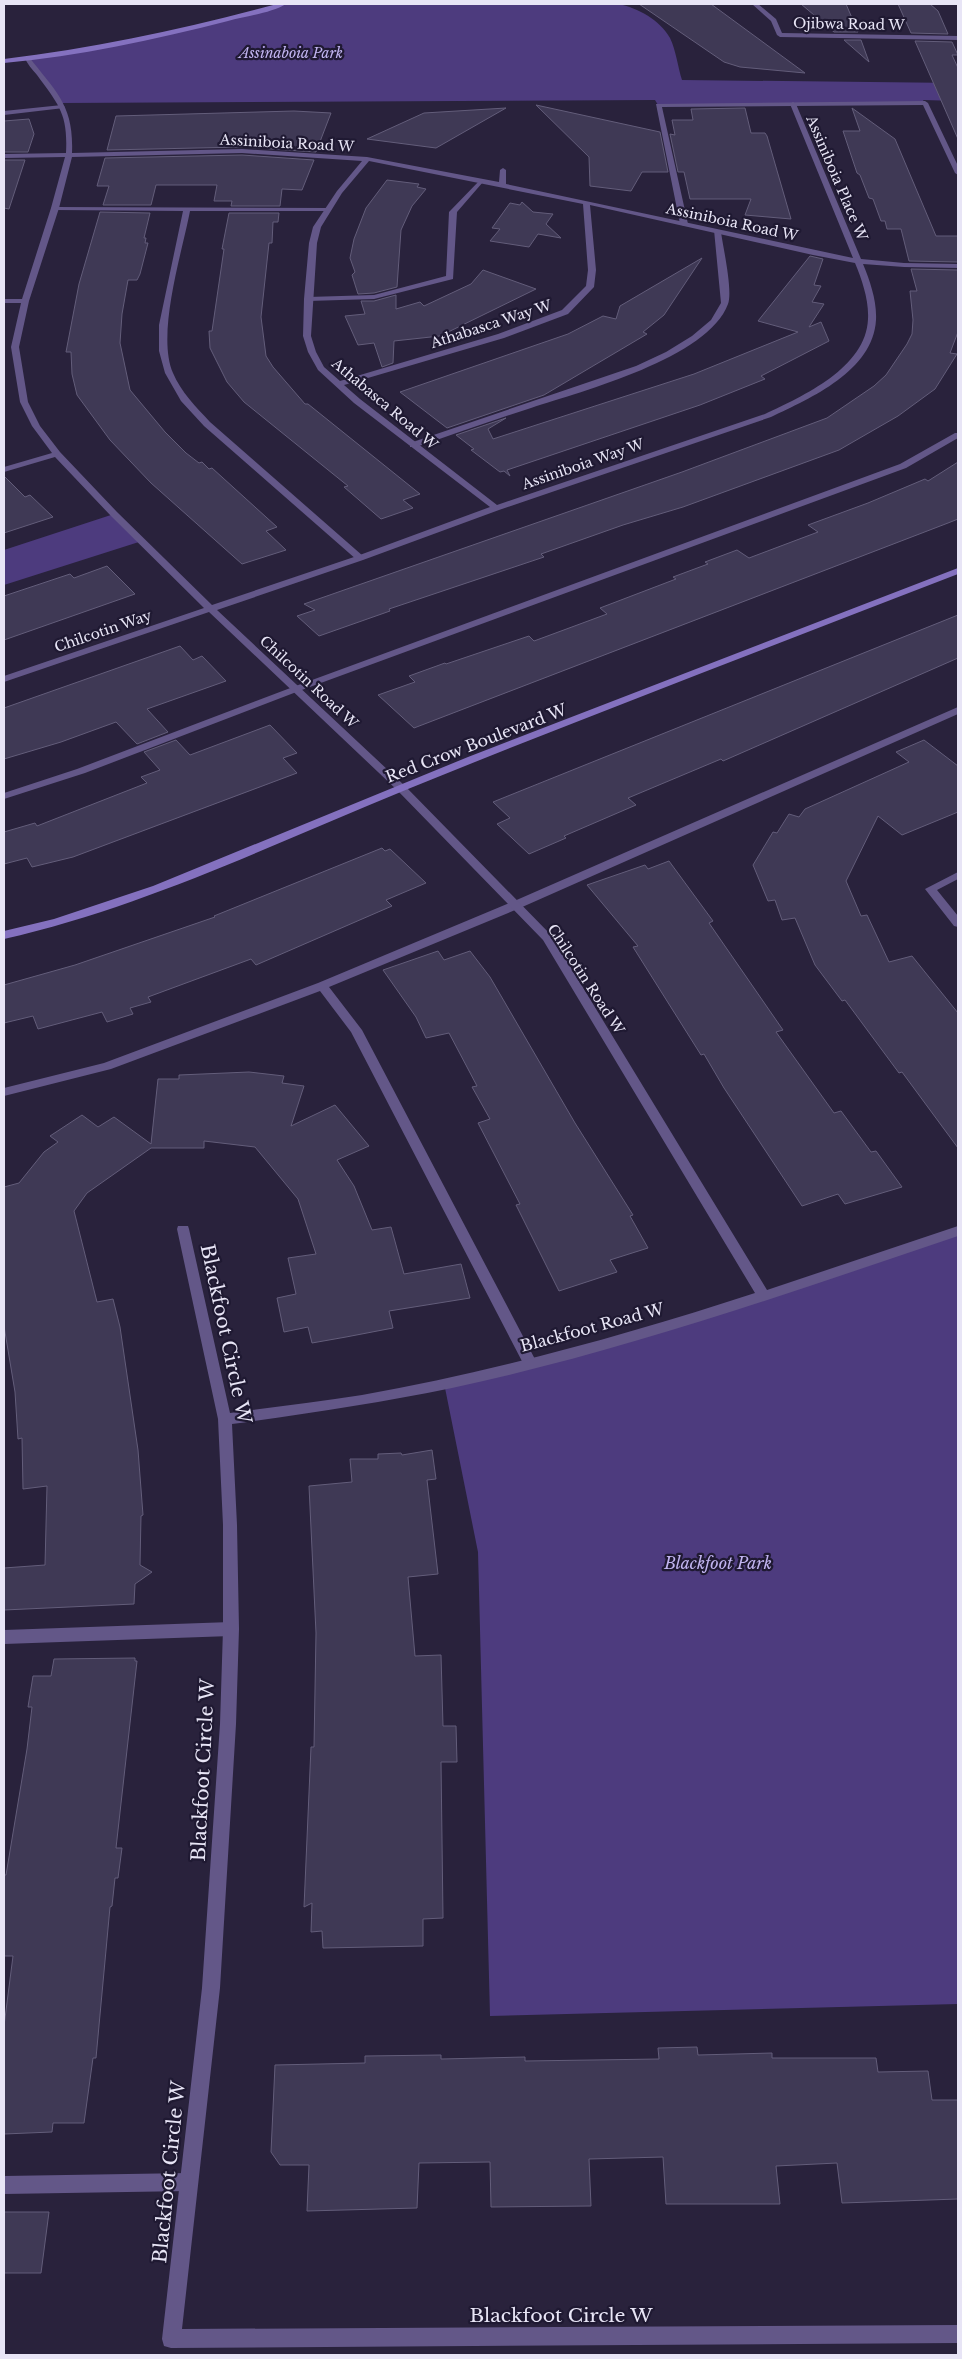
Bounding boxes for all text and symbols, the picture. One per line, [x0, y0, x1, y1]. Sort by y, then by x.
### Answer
street label: Ojibwa Road W [793, 14, 906, 34]
park label: Assinaboia Park [237, 44, 343, 62]
street label: Assiniboia Place W [802, 112, 872, 244]
street label: Assiniboia Road W [218, 130, 355, 156]
street label: Assiniboia Road W [663, 199, 800, 245]
street label: Athabasca Way W [427, 296, 554, 352]
street label: Athabasca Road W [328, 354, 442, 454]
street label: Assiniboia Way W [519, 434, 647, 494]
street label: Chilcotin Way [52, 606, 154, 656]
street label: Chilcotin Road W [256, 632, 362, 733]
street label: Red Crow Boulevard W [383, 699, 570, 787]
street label: Chilcotin Road W [544, 921, 629, 1038]
street label: Blackfoot Circle W [196, 1242, 256, 1427]
street label: Blackfoot Road W [518, 1298, 666, 1356]
park label: Blackfoot Park [663, 1553, 772, 1573]
street label: Blackfoot Circle W [187, 1677, 219, 1862]
street label: Blackfoot Circle W [148, 2079, 190, 2264]
street label: Blackfoot Circle W [469, 2304, 653, 2327]

